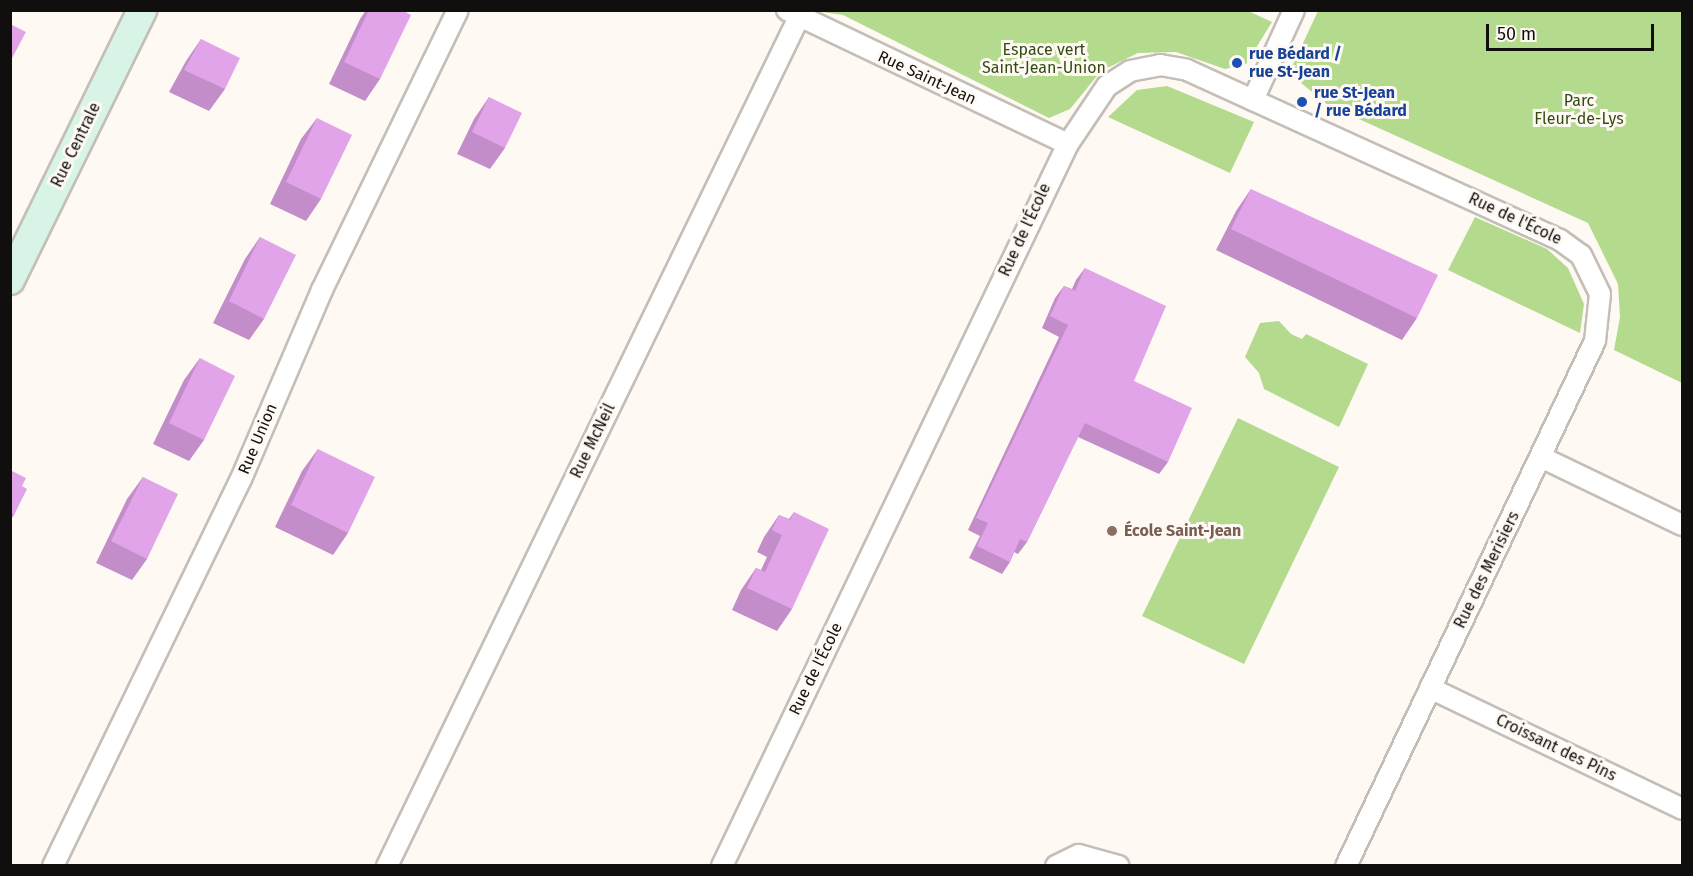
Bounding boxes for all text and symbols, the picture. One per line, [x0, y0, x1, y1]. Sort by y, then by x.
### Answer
scale bar [1489, 12, 1657, 50]
text: 50 m [1497, 23, 1536, 45]
park label: Espace vert Saint-Jean-Union [982, 40, 1106, 78]
place label: rue Bédard / rue St-Jean [1249, 44, 1342, 82]
street label: Rue Saint-Jean [875, 47, 979, 109]
marker: rue Bédard / rue St-Jean [1230, 56, 1244, 70]
place label: rue St-Jean / rue Bédard [1314, 83, 1407, 121]
park label: Parc Fleur-de-Lys [1534, 91, 1624, 129]
marker: rue St-Jean / rue Bédard [1295, 95, 1309, 109]
street label: Rue Centrale [47, 99, 105, 191]
street label: Rue de l'École [995, 180, 1055, 280]
street label: Rue de l'École [1465, 189, 1565, 249]
street label: Rue McNeil [567, 400, 619, 482]
street label: Rue Union [234, 401, 282, 477]
street label: Rue des Merisiers [1450, 508, 1524, 632]
place label: École Saint-Jean [1124, 521, 1241, 541]
marker: École Saint-Jean [1105, 524, 1119, 538]
street label: Rue de l'École [785, 620, 847, 718]
street label: Croissant des Pins [1493, 711, 1619, 785]

